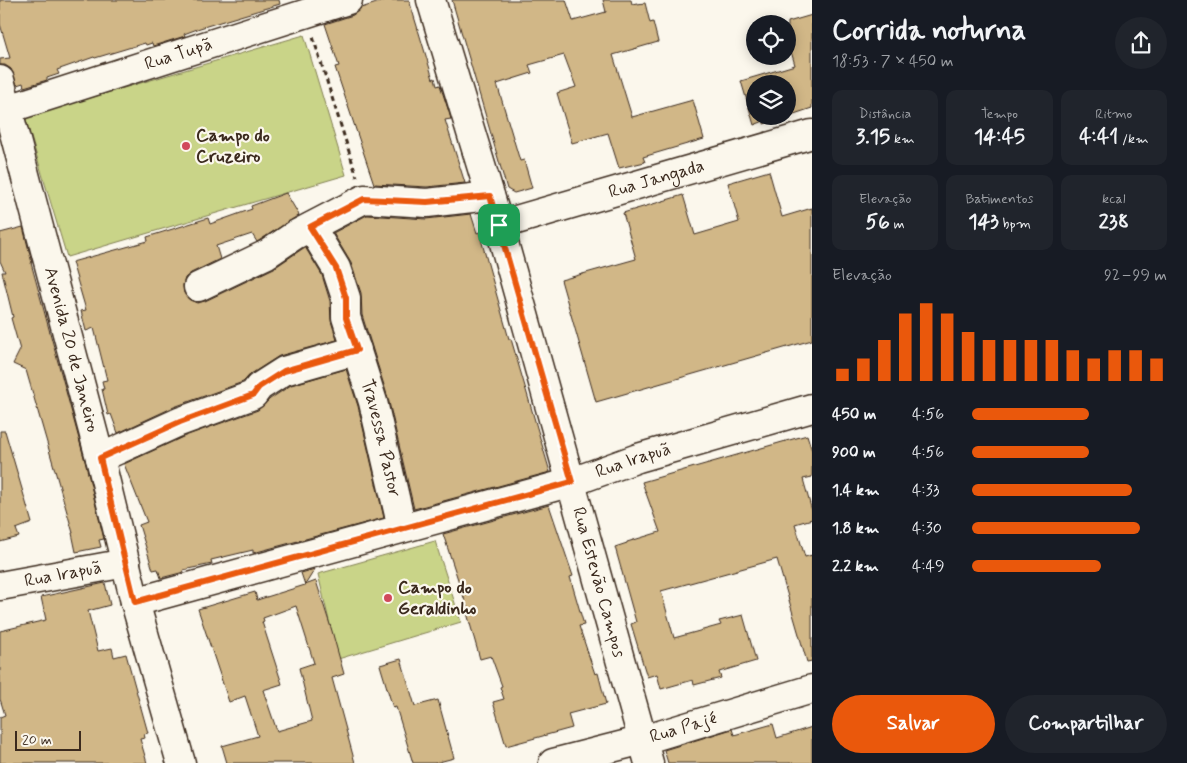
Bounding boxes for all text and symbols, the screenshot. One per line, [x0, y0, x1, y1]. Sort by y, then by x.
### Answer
text: Corrida noturna [832, 13, 1026, 50]
map controls [746, 15, 796, 125]
button: locate [746, 15, 796, 65]
button: share [1115, 17, 1167, 69]
street label: Rua Tupã [142, 32, 215, 76]
text: 18:53 · 7 × 450 m [832, 51, 954, 72]
button: layers [746, 75, 796, 125]
text: Distância [859, 105, 911, 123]
text: Tempo [981, 105, 1018, 123]
text: Ritmo [1095, 105, 1132, 123]
text: 3.15 [856, 123, 890, 151]
text: 14:45 [974, 123, 1025, 151]
text: 4:41 [1079, 123, 1118, 151]
place label: Campo do Cruzeiro [196, 124, 270, 169]
text: km [890, 130, 915, 148]
text: /km [1118, 130, 1149, 148]
marker: Campo do Cruzeiro [180, 140, 192, 152]
street label: Rua Jangada [606, 154, 707, 205]
text: Elevação [859, 190, 911, 208]
text: Batimentos [965, 190, 1034, 208]
text: kcal [1102, 190, 1126, 208]
pin [478, 204, 520, 246]
text: 56 [866, 208, 890, 236]
text: 143 [968, 208, 999, 236]
text: 238 [1099, 208, 1129, 236]
icon: arrive [485, 211, 513, 239]
text: m [890, 215, 905, 233]
text: bpm [999, 215, 1031, 233]
street label: Avenida 20 de Janeiro [38, 265, 105, 435]
text: Elevação [832, 265, 892, 286]
text: 92–99 m [1104, 265, 1167, 286]
street label: Travessa Pastor [355, 376, 407, 500]
text: 450 m [832, 404, 877, 425]
text: 4:56 [912, 404, 944, 425]
street label: Rua Irapuã [592, 437, 674, 484]
text: 900 m [832, 442, 876, 463]
text: 4:56 [912, 442, 944, 463]
text: 1.4 km [832, 480, 879, 501]
text: 4:33 [912, 480, 940, 501]
street label: Rua Estevão Campos [566, 504, 631, 660]
text: 1.8 km [832, 518, 879, 539]
text: 4:30 [912, 518, 942, 539]
street label: Rua Irapuã [22, 556, 103, 593]
text: 2.2 km [832, 556, 879, 577]
text: 4:49 [912, 556, 944, 577]
place label: Campo do Geraldinho [398, 576, 477, 621]
marker: Campo do Geraldinho [382, 592, 394, 604]
button: Salvar [832, 695, 995, 753]
button: Compartilhar [1005, 695, 1167, 753]
street label: Rua Pajé [647, 706, 720, 749]
scale bar [15, 728, 81, 751]
text: 20 m [22, 731, 52, 749]

